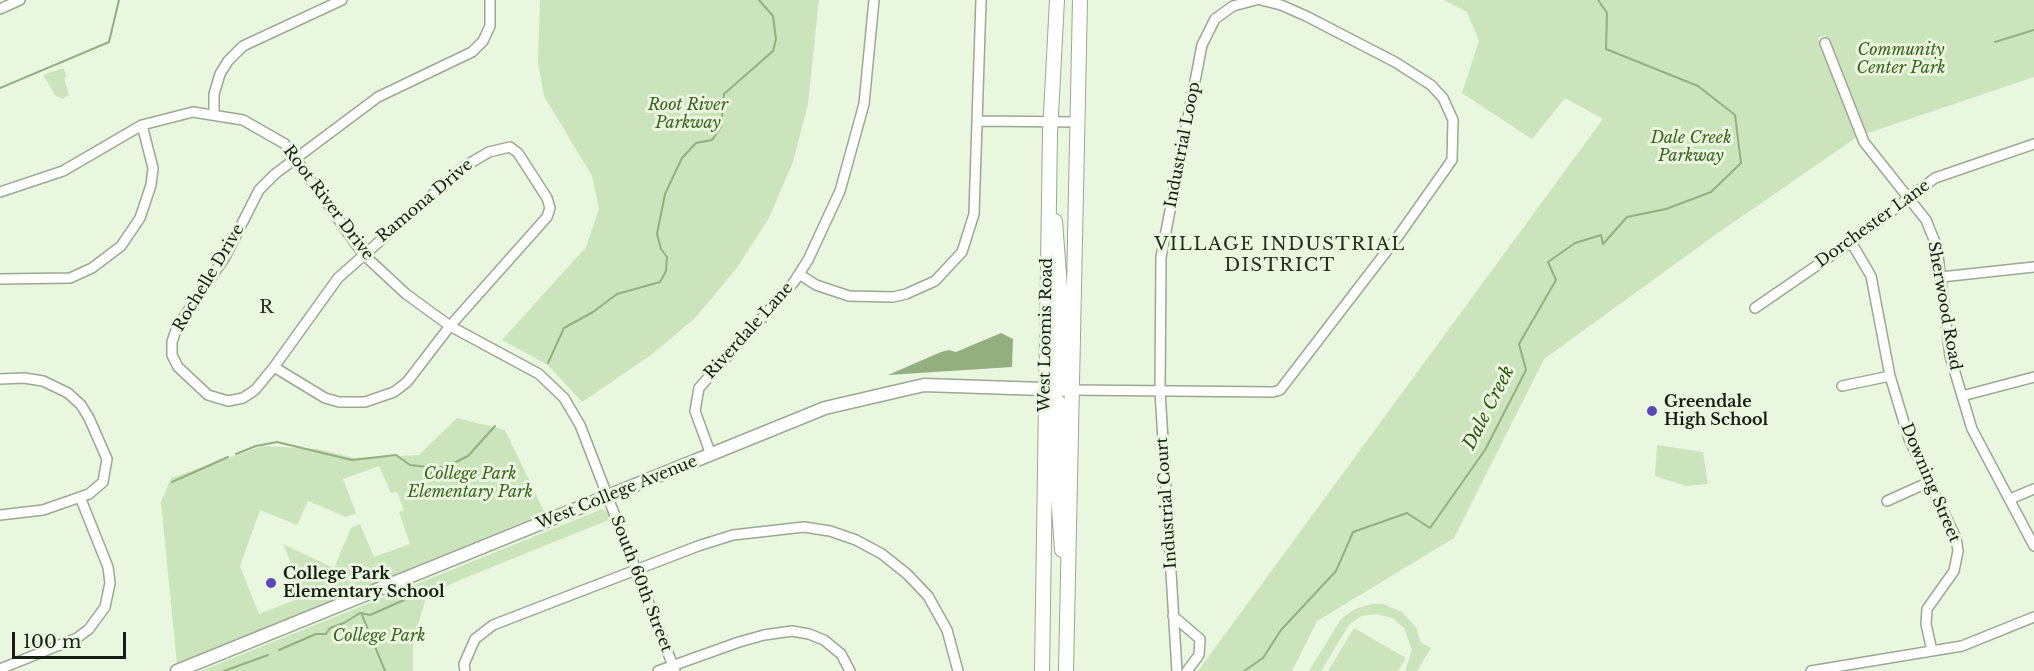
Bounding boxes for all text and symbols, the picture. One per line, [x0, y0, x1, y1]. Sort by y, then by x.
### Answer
park label: Community Center Park [1857, 40, 1945, 78]
street label: Industrial Loop [1161, 81, 1205, 209]
park label: Root River Parkway [648, 95, 728, 133]
park label: Dale Creek Parkway [1651, 128, 1731, 166]
street label: Root River Drive [279, 142, 377, 264]
street label: Ramona Drive [373, 155, 477, 247]
street label: Dorchester Lane [1812, 176, 1934, 272]
street label: Rochelle Drive [169, 221, 249, 335]
district label: VILLAGE INDUSTRIAL DISTRICT [1154, 234, 1406, 276]
street label: Sherwood Road [1923, 240, 1965, 372]
street label: West Loomis Road [1035, 258, 1057, 412]
street label: Riverdale Lane [701, 279, 797, 383]
district label: R [259, 297, 275, 319]
water label: Dale Creek [1459, 363, 1519, 453]
place label: Greendale High School [1664, 392, 1768, 430]
marker: Greendale High School [1645, 404, 1659, 418]
street label: Downing Street [1896, 420, 1964, 546]
street label: Industrial Court [1153, 437, 1181, 569]
street label: West College Avenue [534, 452, 700, 534]
park label: College Park Elementary Park [407, 464, 533, 502]
street label: South 60th Street [606, 513, 676, 655]
place label: College Park Elementary School [283, 564, 445, 602]
marker: College Park Elementary School [264, 576, 278, 590]
scale bar [15, 620, 129, 658]
park label: College Park [333, 626, 425, 646]
text: 100 m [23, 631, 81, 653]

